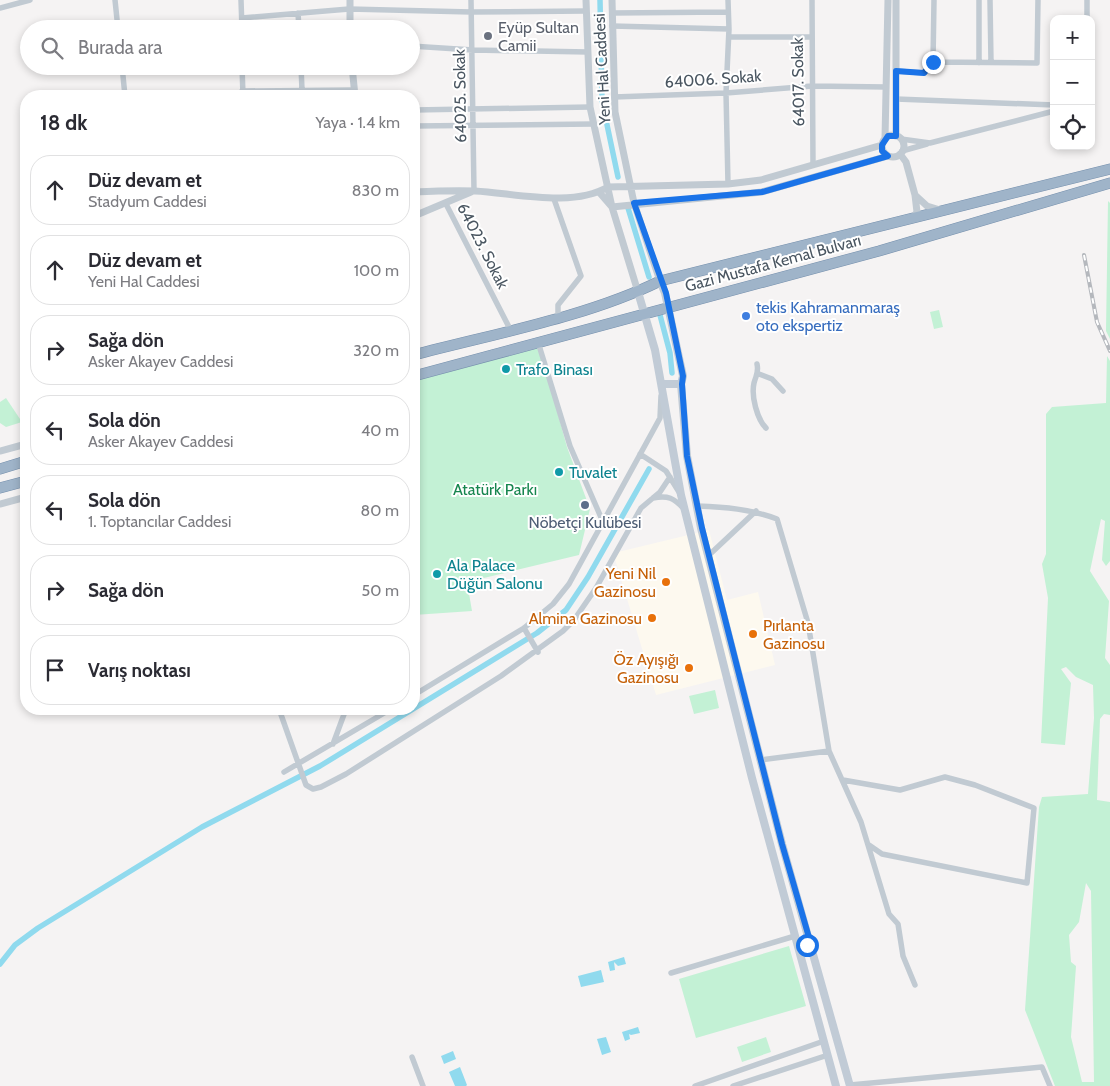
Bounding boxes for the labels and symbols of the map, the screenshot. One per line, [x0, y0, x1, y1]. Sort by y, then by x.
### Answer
street label: Yeni Hal Caddesi [590, 13, 614, 126]
place label: Eyüp Sultan Camii [498, 18, 579, 55]
marker: Eyüp Sultan Camii [482, 30, 494, 42]
street label: 64017. Sokak [788, 36, 808, 127]
street label: 64025. Sokak [450, 48, 470, 143]
route end [922, 51, 945, 74]
street label: 64006. Sokak [664, 66, 763, 92]
street label: 64023. Sokak [453, 200, 513, 293]
street label: Gazi Mustafa Kemal Bulvarı [683, 230, 863, 296]
place label: tekis Kahramanmaraş oto ekspertiz [756, 298, 900, 335]
marker: tekis Kahramanmaraş oto ekspertiz [740, 310, 752, 322]
place label: Trafo Binası [516, 360, 593, 379]
marker: Trafo Binası [500, 363, 512, 375]
place label: Tuvalet [569, 463, 618, 482]
marker: Tuvalet [553, 466, 565, 478]
park label: Atatürk Parkı [453, 480, 537, 499]
marker: Nöbetçi Kulübesi [579, 499, 591, 511]
place label: Nöbetçi Kulübesi [529, 513, 641, 532]
place label: Ala Palace Düğün Salonu [447, 556, 543, 593]
place label: Yeni Nil Gazinosu [594, 564, 656, 601]
marker: Ala Palace Düğün Salonu [431, 568, 443, 580]
marker: Yeni Nil Gazinosu [660, 576, 672, 588]
place label: Almina Gazinosu [529, 609, 642, 628]
marker: Almina Gazinosu [646, 612, 658, 624]
place label: Pırlanta Gazinosu [763, 616, 825, 653]
marker: Pırlanta Gazinosu [747, 628, 759, 640]
place label: Öz Ayışığı Gazinosu [614, 650, 679, 687]
marker: Öz Ayışığı Gazinosu [683, 662, 695, 674]
route start [796, 934, 819, 957]

